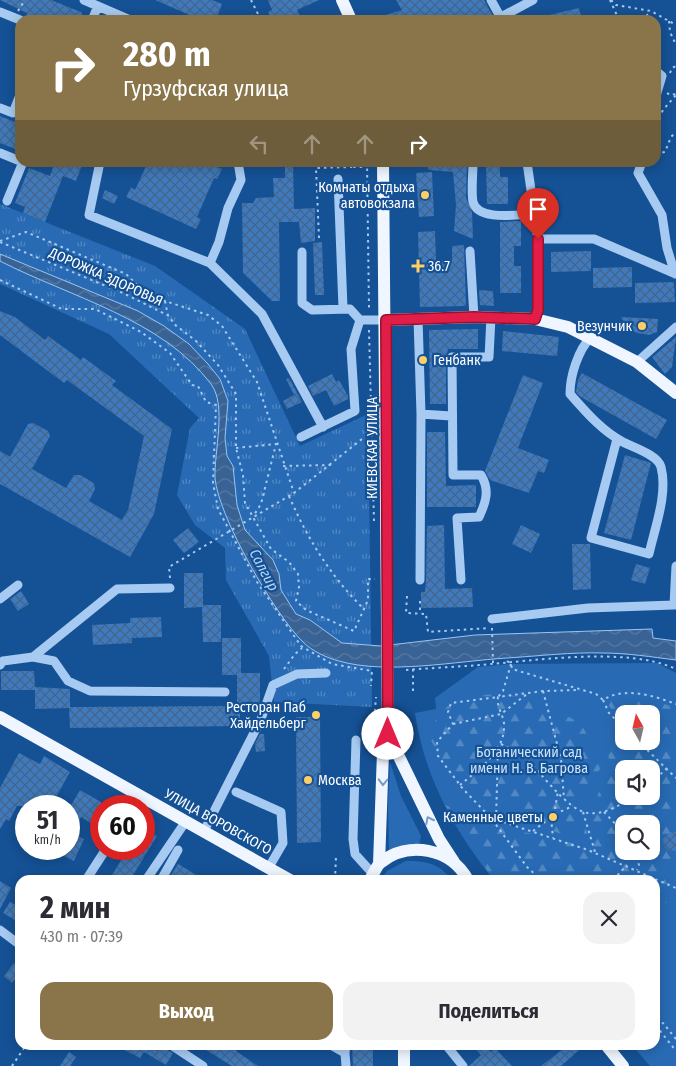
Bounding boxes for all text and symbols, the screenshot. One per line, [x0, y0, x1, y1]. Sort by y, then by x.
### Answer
text: 280 m [123, 33, 211, 75]
icon: right [40, 35, 105, 100]
text: Гурзуфская улица [123, 75, 289, 102]
icon: left [245, 130, 273, 158]
icon: ahead [298, 130, 326, 158]
icon: ahead [351, 130, 379, 158]
icon: right [404, 130, 432, 158]
place label: Комнаты отдыха автовокзала [318, 179, 415, 212]
pin [517, 188, 559, 239]
marker: Комнаты отдыха автовокзала [419, 189, 431, 201]
icon: arrive [524, 195, 552, 223]
street label: ДОРОЖКА ЗДОРОВЬЯ [45, 244, 166, 310]
place label: 36.7 [428, 258, 450, 275]
marker: 36.7 [412, 260, 424, 272]
place label: Везунчик [577, 318, 632, 335]
marker: Везунчик [636, 320, 648, 332]
place label: Генбанк [433, 352, 481, 369]
marker: Генбанк [417, 354, 429, 366]
street label: КИЕВСКАЯ УЛИЦА [364, 396, 381, 499]
water label: Салгир [246, 546, 283, 594]
place label: Ресторан Паб Хайдельберг [226, 699, 307, 732]
north arrow [615, 705, 660, 750]
map controls [615, 705, 660, 860]
position arrow [361, 707, 413, 759]
marker: Ресторан Паб Хайдельберг [310, 709, 322, 721]
park label: Ботанический сад имени Н. В. Багрова [470, 744, 588, 777]
button: sound [615, 760, 660, 805]
place label: Москва [318, 772, 362, 789]
marker: Москва [302, 774, 314, 786]
one-way arrow [378, 779, 388, 787]
street label: УЛИЦА ВОРОВСКОГО [160, 785, 275, 859]
speed limit sign: 60 [90, 795, 155, 860]
text: 51 [37, 806, 58, 836]
place label: Каменные цветы [443, 809, 543, 826]
marker: Каменные цветы [547, 811, 559, 823]
button: search [615, 815, 660, 860]
one-way arrow [425, 817, 435, 826]
text: km/h [34, 833, 61, 847]
text: 2 мин [40, 890, 111, 926]
button: close [583, 892, 635, 944]
text: 430 m · 07:39 [40, 927, 123, 946]
button: Выход [40, 982, 333, 1040]
button: Поделиться [343, 982, 635, 1040]

